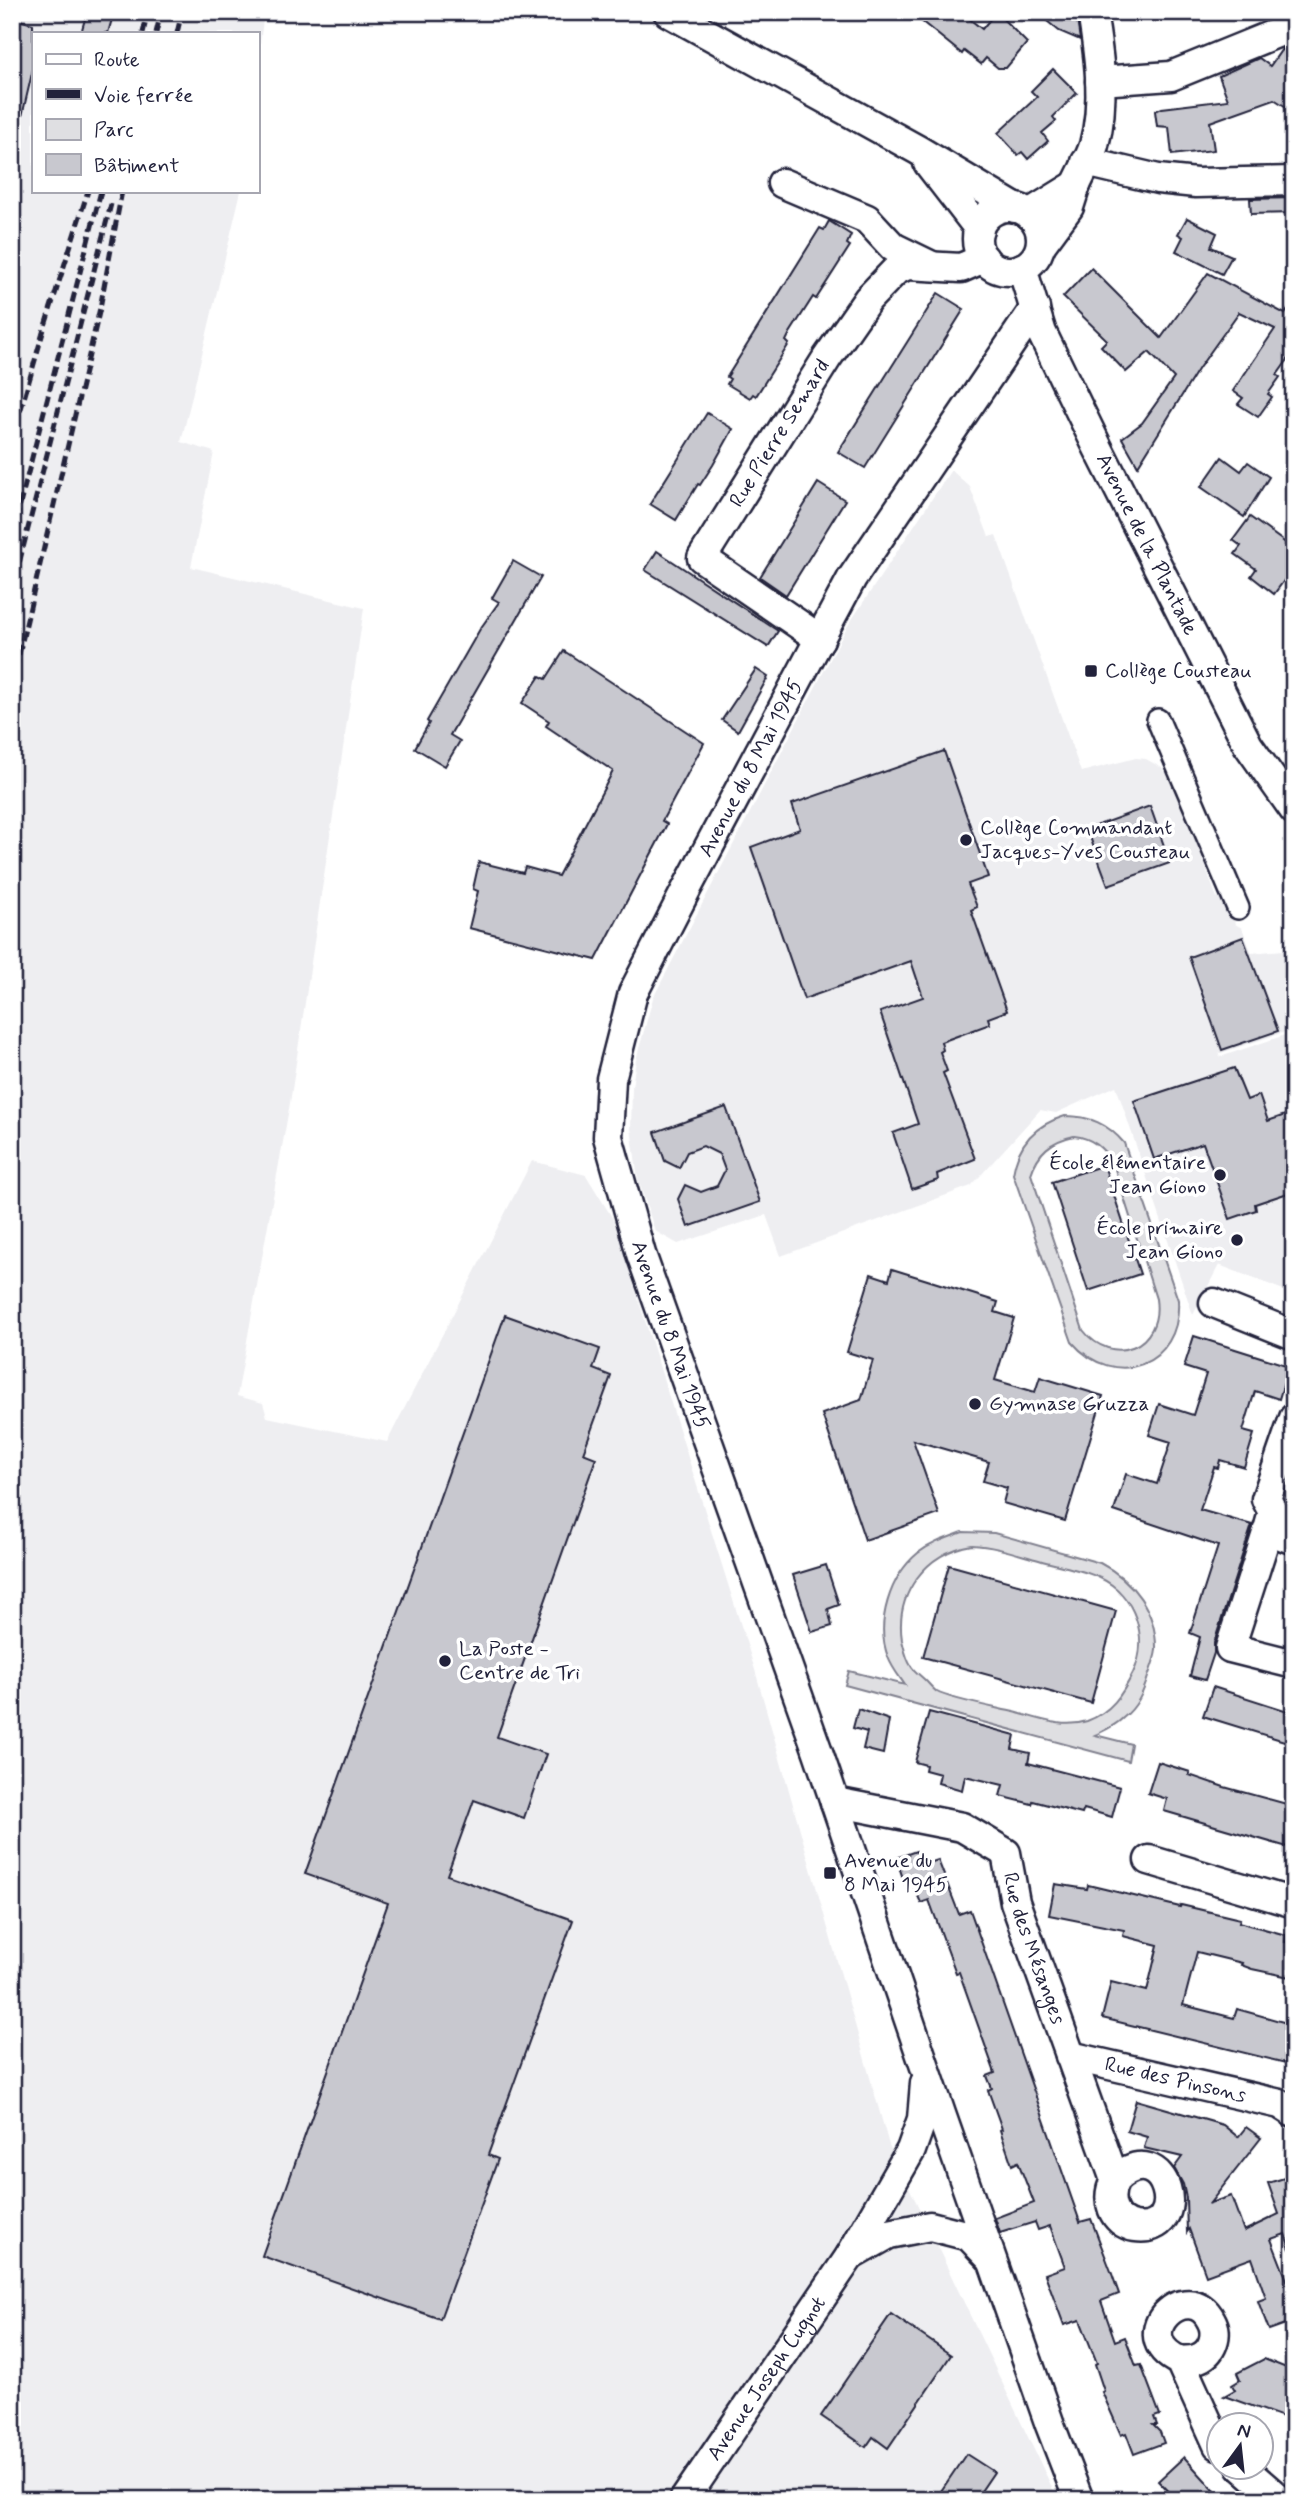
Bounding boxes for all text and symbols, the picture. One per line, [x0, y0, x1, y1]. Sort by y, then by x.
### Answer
legend [32, 32, 259, 192]
text: Route [94, 46, 140, 74]
text: Voie ferrée [94, 82, 193, 110]
text: Parc [94, 116, 134, 144]
text: Bâtiment [94, 152, 179, 180]
street label: Rue Pierre Semard [723, 354, 837, 513]
street label: Avenue de la Plantade [1089, 449, 1204, 640]
place label: Collège Cousteau [1105, 657, 1252, 685]
marker: Collège Cousteau [1083, 663, 1099, 679]
street label: Avenue du 8 Mai 1945 [692, 674, 810, 862]
place label: Collège Commandant Jacques-Yves Cousteau [980, 814, 1190, 866]
marker: Collège Commandant Jacques-Yves Cousteau [958, 832, 974, 848]
place label: École élémentaire Jean Giono [1049, 1149, 1206, 1201]
marker: École élémentaire Jean Giono [1212, 1167, 1228, 1183]
place label: École primaire Jean Giono [1097, 1214, 1223, 1266]
marker: École primaire Jean Giono [1229, 1232, 1245, 1248]
street label: Avenue du 8 Mai 1945 [624, 1238, 716, 1433]
place label: Gymnase Gruzza [989, 1390, 1149, 1418]
marker: Gymnase Gruzza [967, 1396, 983, 1412]
place label: La Poste - Centre de Tri [459, 1635, 580, 1687]
marker: La Poste - Centre de Tri [437, 1653, 453, 1669]
place label: Avenue du 8 Mai 1945 [844, 1847, 948, 1899]
marker: Avenue du 8 Mai 1945 [822, 1865, 838, 1881]
street label: Rue des Mésanges [996, 1870, 1072, 2028]
street label: Rue des Pinsons [1102, 2050, 1249, 2110]
street label: Avenue Joseph Cugnot [701, 2291, 833, 2466]
north arrow [1204, 2410, 1274, 2480]
text: N [1235, 2417, 1253, 2445]

